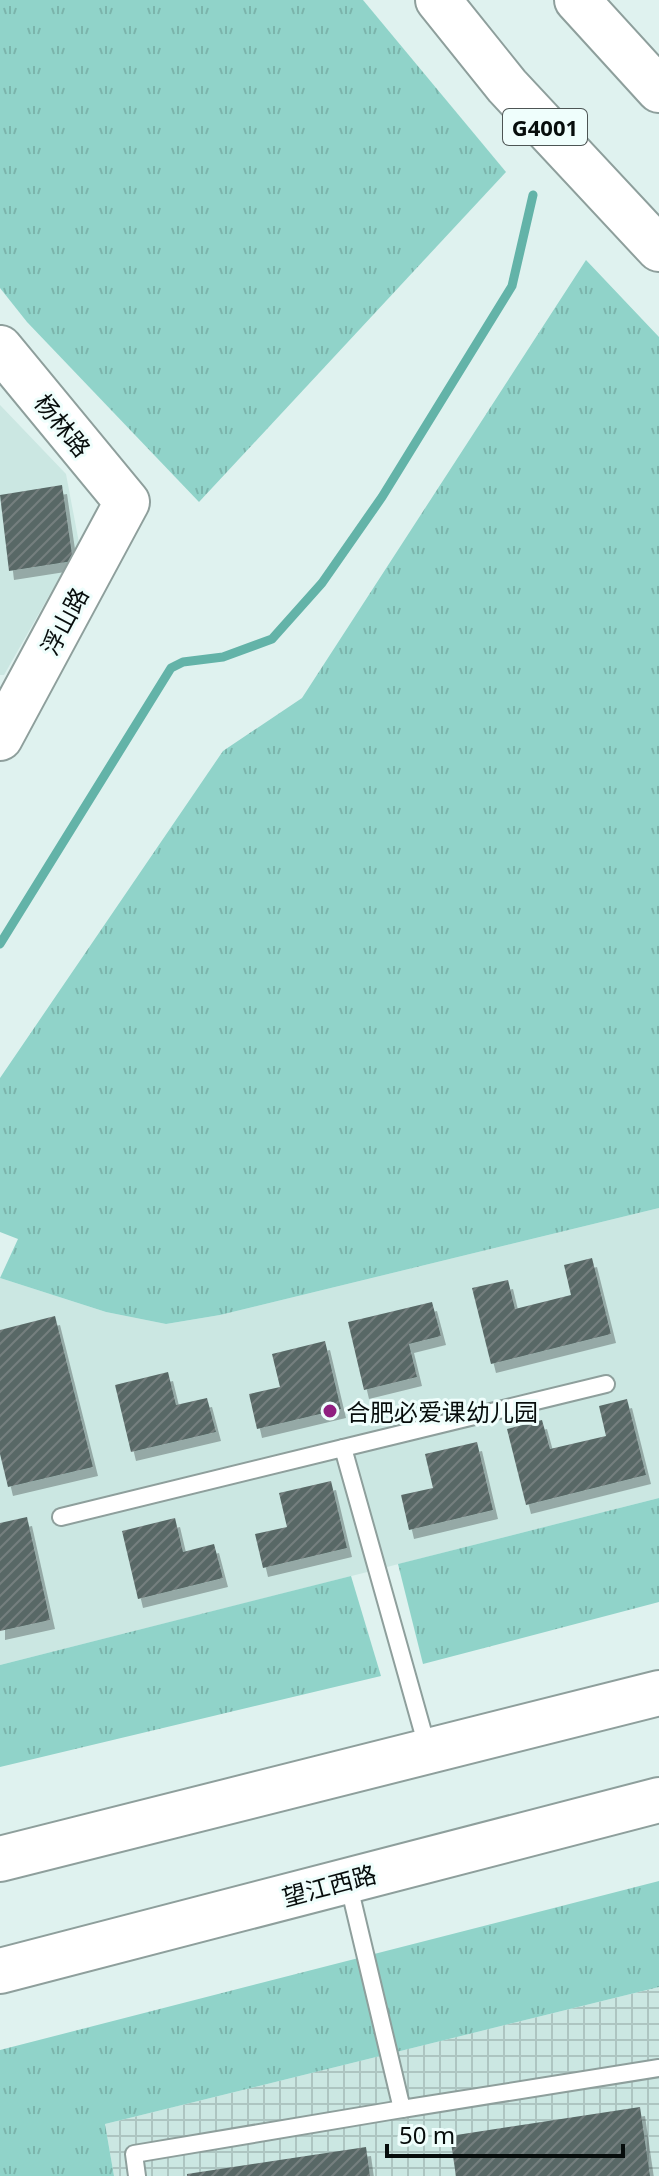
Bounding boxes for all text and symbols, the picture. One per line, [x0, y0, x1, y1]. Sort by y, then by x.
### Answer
road number: G4001 [503, 109, 587, 145]
street label: 杨林路 [28, 387, 98, 463]
street label: 浮山路 [33, 581, 95, 661]
place label: 合肥必爱课幼儿园 [346, 1395, 538, 1428]
marker: 合肥必爱课幼儿园 [321, 1402, 339, 1420]
street label: 望江西路 [278, 1857, 380, 1913]
scale bar [387, 2108, 623, 2158]
text: 50 m [399, 2118, 455, 2151]

